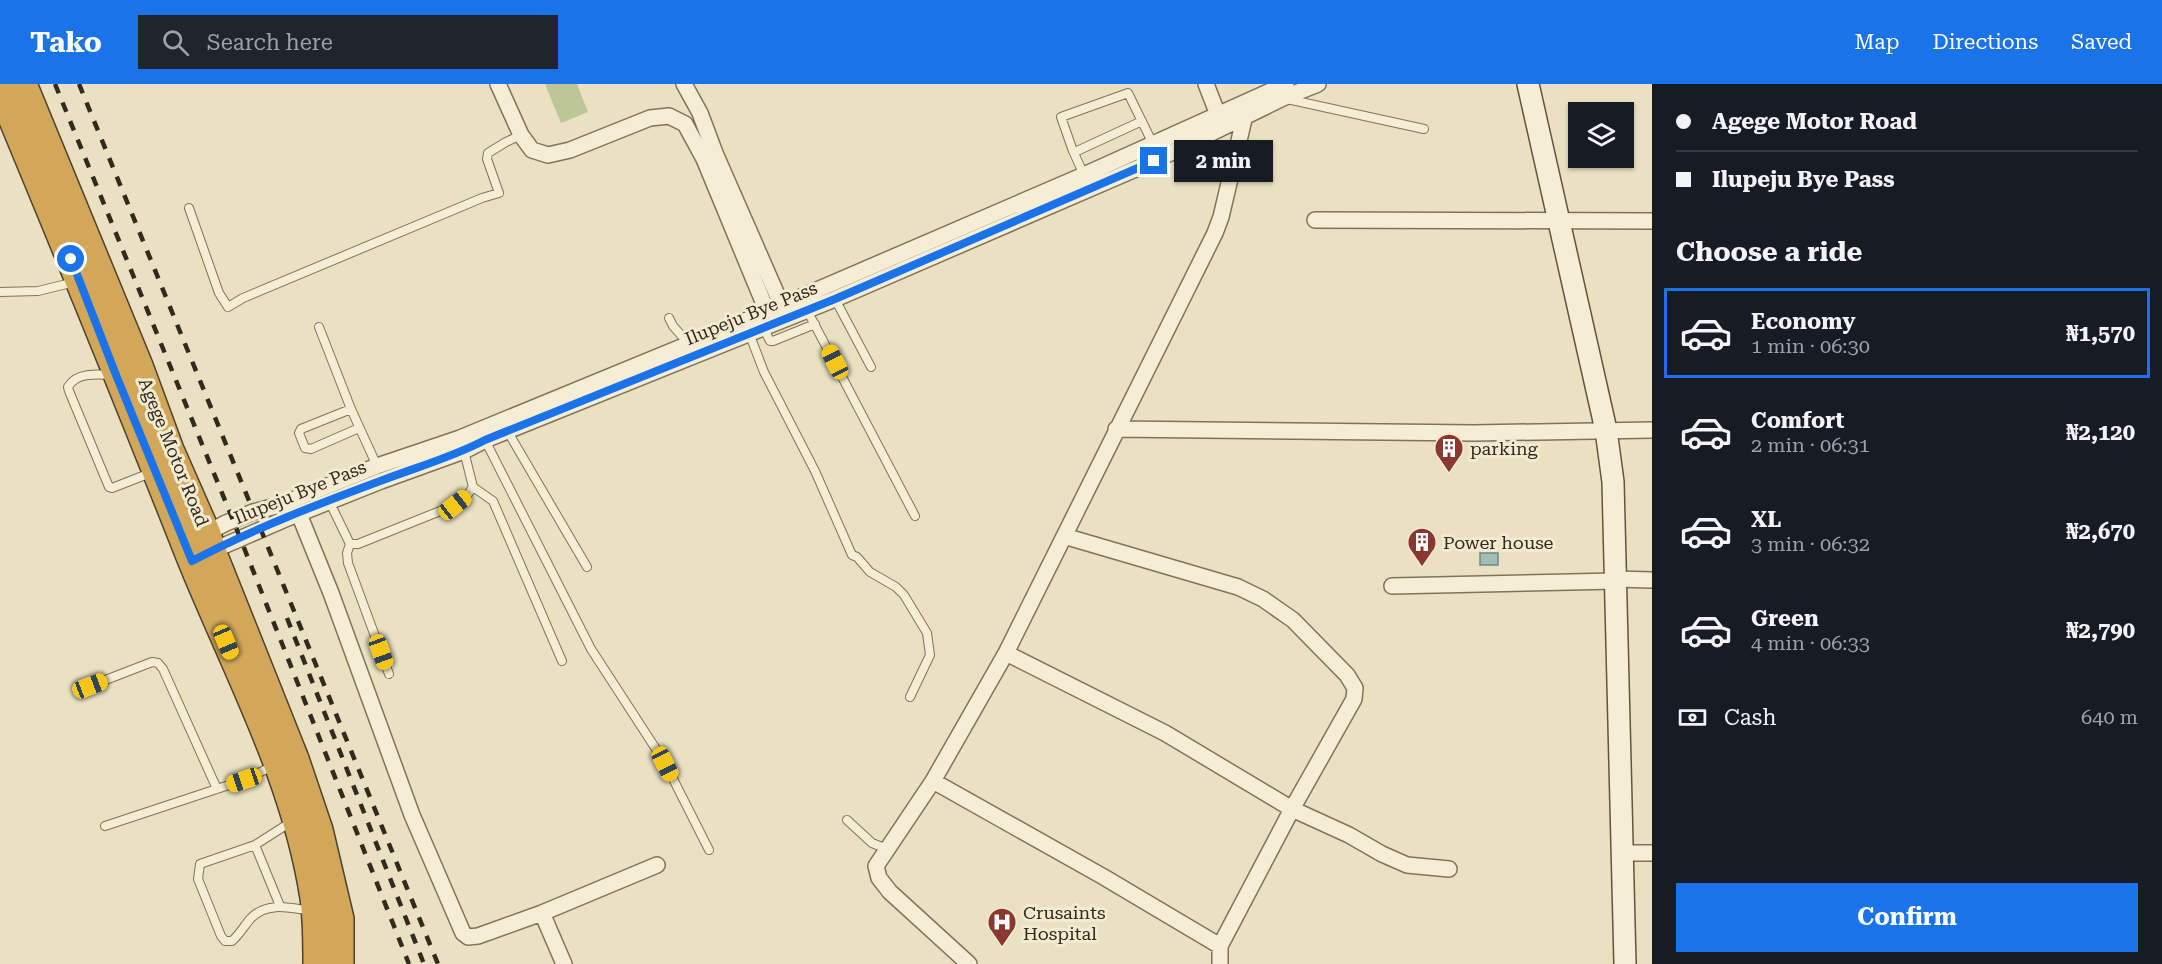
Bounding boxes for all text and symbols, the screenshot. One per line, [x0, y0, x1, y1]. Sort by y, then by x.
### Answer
search box [138, 15, 558, 69]
text: Tako [30, 26, 102, 59]
icon: search [159, 26, 192, 59]
text: Search here [207, 30, 333, 55]
text: Map [1855, 30, 1899, 54]
text: Directions [1932, 30, 2038, 54]
text: Saved [2071, 30, 2132, 54]
map controls [1568, 102, 1634, 168]
button: layers [1568, 102, 1634, 168]
text: Agege Motor Road [1712, 109, 1917, 134]
callout: 2 min [1175, 140, 1274, 182]
route end [1140, 147, 1167, 174]
text: 2 min [1196, 149, 1251, 173]
text: Ilupeju Bye Pass [1712, 167, 1895, 192]
text: Choose a ride [1676, 236, 1862, 268]
route start [57, 245, 84, 272]
street label: Ilupeju Bye Pass [682, 277, 820, 349]
icon: car [1679, 306, 1733, 360]
text: Economy [1751, 309, 1855, 334]
text: ₦1,570 [2066, 321, 2135, 346]
text: 1 min · 06:30 [1751, 334, 1870, 358]
car [819, 342, 851, 382]
street label: Agege Motor Road [135, 375, 214, 530]
icon: car [1679, 405, 1733, 459]
text: Comfort [1751, 408, 1844, 433]
text: ₦2,120 [2066, 420, 2135, 445]
building icon: parking [1433, 432, 1465, 474]
text: 2 min · 06:31 [1751, 433, 1870, 457]
place label: parking [1470, 438, 1539, 459]
street label: Ilupeju Bye Pass [231, 456, 369, 528]
car [435, 487, 475, 523]
icon: car [1679, 504, 1733, 558]
text: XL [1751, 507, 1781, 532]
text: ₦2,670 [2066, 519, 2135, 544]
building icon: Power house [1406, 526, 1438, 568]
place label: Power house [1443, 532, 1554, 553]
text: 3 min · 06:32 [1751, 532, 1870, 556]
icon: car [1679, 603, 1733, 657]
text: Green [1751, 606, 1819, 631]
text: ₦2,790 [2066, 618, 2135, 643]
car [211, 622, 241, 662]
text: 4 min · 06:33 [1751, 631, 1870, 655]
car [366, 632, 396, 672]
car [70, 671, 110, 701]
icon: cash [1676, 701, 1709, 734]
text: Cash [1724, 705, 1776, 730]
text: 640 m [2081, 705, 2138, 729]
car [649, 744, 681, 784]
car [224, 766, 264, 794]
button: Confirm [1676, 883, 2138, 952]
place label: Crusaints Hospital [1023, 902, 1105, 944]
hospital icon: Crusaints Hospital [986, 906, 1018, 948]

